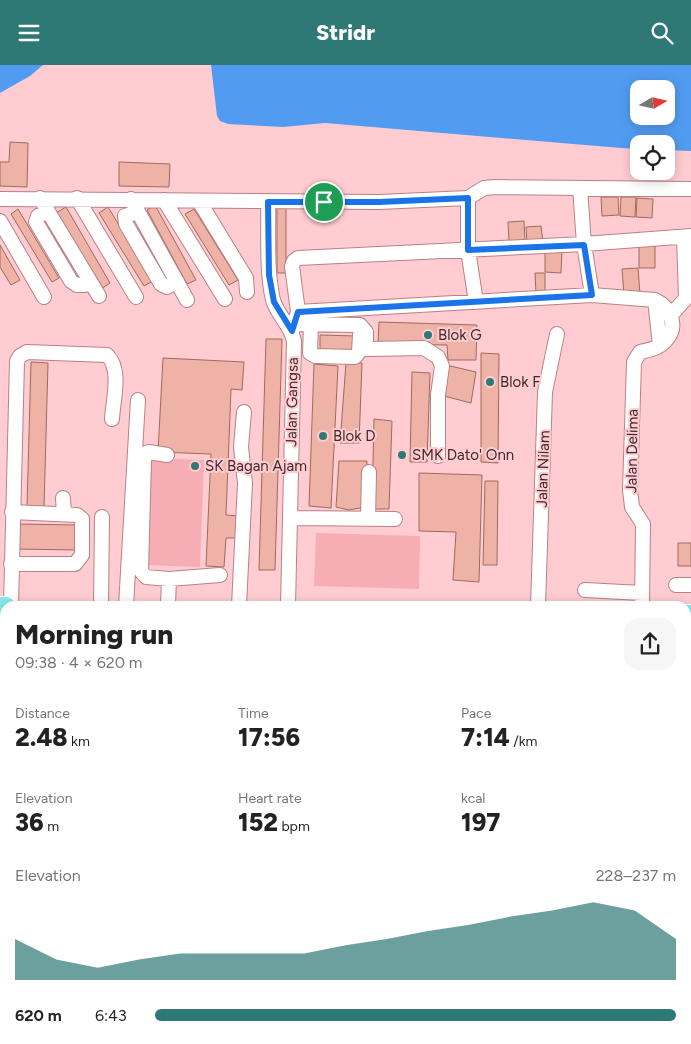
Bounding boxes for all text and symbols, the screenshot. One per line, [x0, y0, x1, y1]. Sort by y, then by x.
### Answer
icon: menu [15, 19, 43, 47]
text: Stridr [316, 19, 375, 46]
icon: search [648, 19, 676, 47]
north arrow [630, 80, 675, 125]
map controls [630, 80, 675, 180]
button: locate [630, 135, 675, 180]
pin [303, 181, 345, 223]
icon: arrive [310, 188, 338, 216]
place label: Blok G [438, 326, 482, 344]
marker: Blok G [422, 329, 434, 341]
street label: Jalan Gangsa [282, 357, 302, 447]
place label: Blok F [500, 373, 540, 391]
marker: Blok F [484, 376, 496, 388]
street label: Jalan Delima [622, 409, 642, 493]
place label: Blok D [333, 427, 375, 445]
marker: Blok D [317, 430, 329, 442]
street label: Jalan Nilam [533, 430, 553, 508]
place label: SMK Dato' Onn [412, 446, 514, 464]
marker: SMK Dato' Onn [396, 449, 408, 461]
place label: SK Bagan Ajam [205, 457, 307, 475]
marker: SK Bagan Ajam [189, 460, 201, 472]
text: Morning run [15, 617, 173, 651]
button: share [624, 618, 676, 670]
text: 09:38 · 4 × 620 m [15, 653, 143, 672]
text: Distance [15, 705, 70, 722]
text: Time [238, 705, 269, 722]
text: Pace [461, 705, 491, 722]
text: 2.48 [15, 722, 68, 752]
text: 17:56 [238, 722, 300, 752]
text: 7:14 [461, 722, 510, 752]
text: km [68, 733, 90, 750]
text: /km [510, 733, 537, 750]
text: Elevation [15, 790, 73, 807]
text: Heart rate [238, 790, 302, 807]
text: kcal [461, 790, 485, 807]
text: 36 [15, 807, 44, 837]
text: 152 [238, 807, 278, 837]
text: 197 [461, 807, 500, 837]
text: m [44, 818, 59, 835]
text: bpm [278, 818, 310, 835]
text: Elevation [15, 866, 81, 885]
text: 228–237 m [596, 866, 676, 885]
text: 620 m [15, 1006, 62, 1025]
text: 6:43 [95, 1006, 127, 1025]

